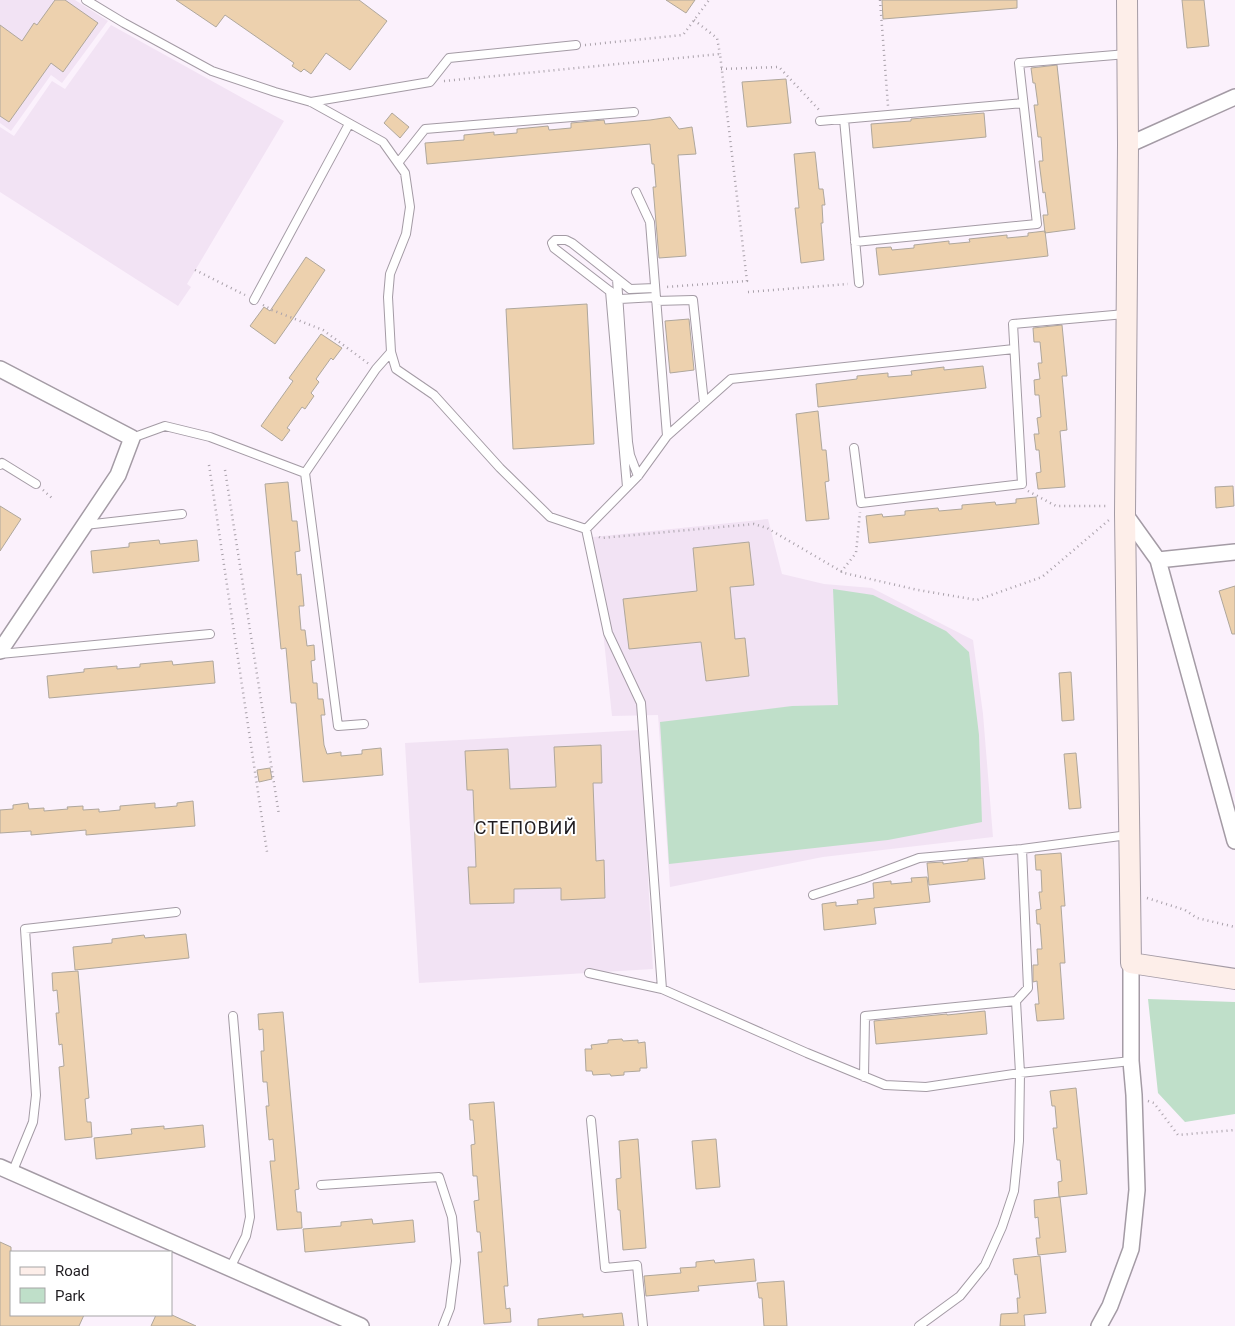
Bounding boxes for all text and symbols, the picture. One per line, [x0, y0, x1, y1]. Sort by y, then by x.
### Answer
district label: СТЕПОВИЙ [475, 817, 577, 838]
legend [10, 1251, 172, 1316]
text: Road [55, 1262, 89, 1280]
text: Park [55, 1287, 86, 1305]

